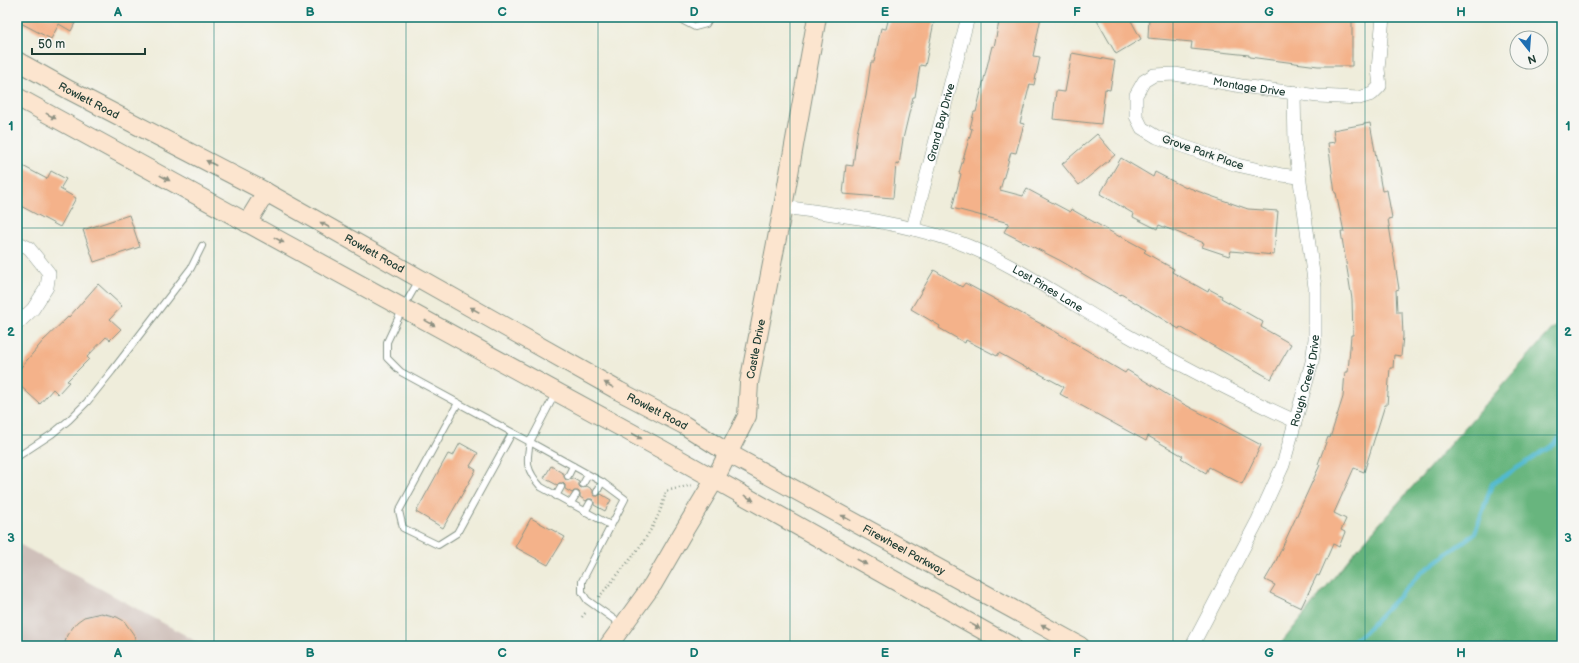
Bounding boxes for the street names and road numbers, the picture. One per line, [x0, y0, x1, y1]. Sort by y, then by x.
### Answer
street label: Montage Drive [1212, 75, 1287, 99]
street label: Rowlett Road [56, 79, 121, 122]
street label: Grand Bay Drive [925, 82, 958, 163]
street label: Grove Park Place [1160, 132, 1246, 173]
street label: Rowlett Road [342, 232, 407, 276]
street label: Lost Pines Lane [1010, 263, 1086, 315]
street label: Castle Drive [744, 317, 768, 380]
street label: Rough Creek Drive [1288, 334, 1322, 428]
street label: Rowlett Road [625, 390, 690, 433]
street label: Firewheel Parkway [860, 522, 947, 578]

